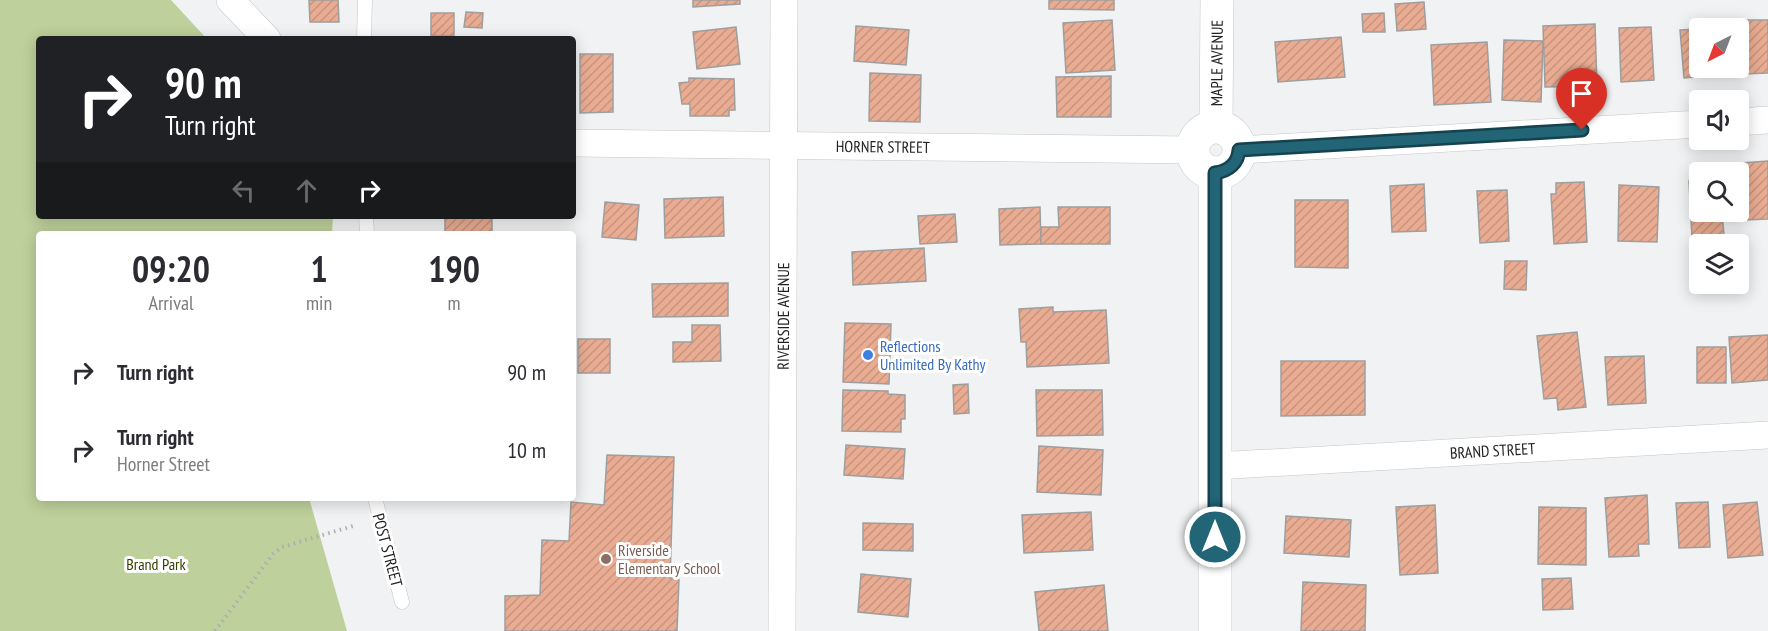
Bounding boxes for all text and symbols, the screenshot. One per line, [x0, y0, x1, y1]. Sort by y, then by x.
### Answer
north arrow [1689, 18, 1749, 78]
map controls [1689, 18, 1749, 294]
street label: MAPLE AVENUE [1206, 20, 1227, 106]
text: 90 m [165, 55, 242, 110]
icon: right [66, 60, 144, 138]
pin [1556, 68, 1607, 130]
icon: arrive [1565, 77, 1598, 110]
button: sound [1689, 90, 1749, 150]
text: Turn right [165, 108, 256, 142]
street label: HORNER STREET [836, 136, 930, 157]
button: search [1689, 162, 1749, 222]
icon: left [227, 174, 260, 207]
icon: ahead [290, 174, 323, 207]
icon: right [353, 174, 386, 207]
button: layers [1689, 234, 1749, 294]
text: 09:20 [132, 245, 210, 292]
text: 1 [310, 245, 328, 292]
text: 190 [428, 245, 480, 292]
street label: RIVERSIDE AVENUE [773, 262, 793, 370]
text: Arrival [148, 290, 194, 316]
text: min [306, 290, 332, 316]
text: m [448, 290, 461, 316]
place label: Reflections Unlimited By Kathy [880, 336, 986, 374]
marker: Reflections Unlimited By Kathy [861, 348, 875, 362]
icon: right [66, 356, 99, 389]
text: Turn right [117, 358, 194, 386]
text: 90 m [507, 358, 546, 386]
text: Turn right [117, 423, 194, 451]
icon: right [66, 434, 99, 467]
text: 10 m [507, 436, 546, 464]
street label: BRAND STREET [1449, 438, 1536, 463]
text: Horner Street [117, 451, 210, 477]
position arrow [1183, 505, 1247, 569]
street label: POST STREET [369, 511, 407, 589]
place label: Riverside Elementary School [618, 540, 721, 578]
marker: Riverside Elementary School [599, 552, 613, 566]
park label: Brand Park [126, 554, 187, 574]

